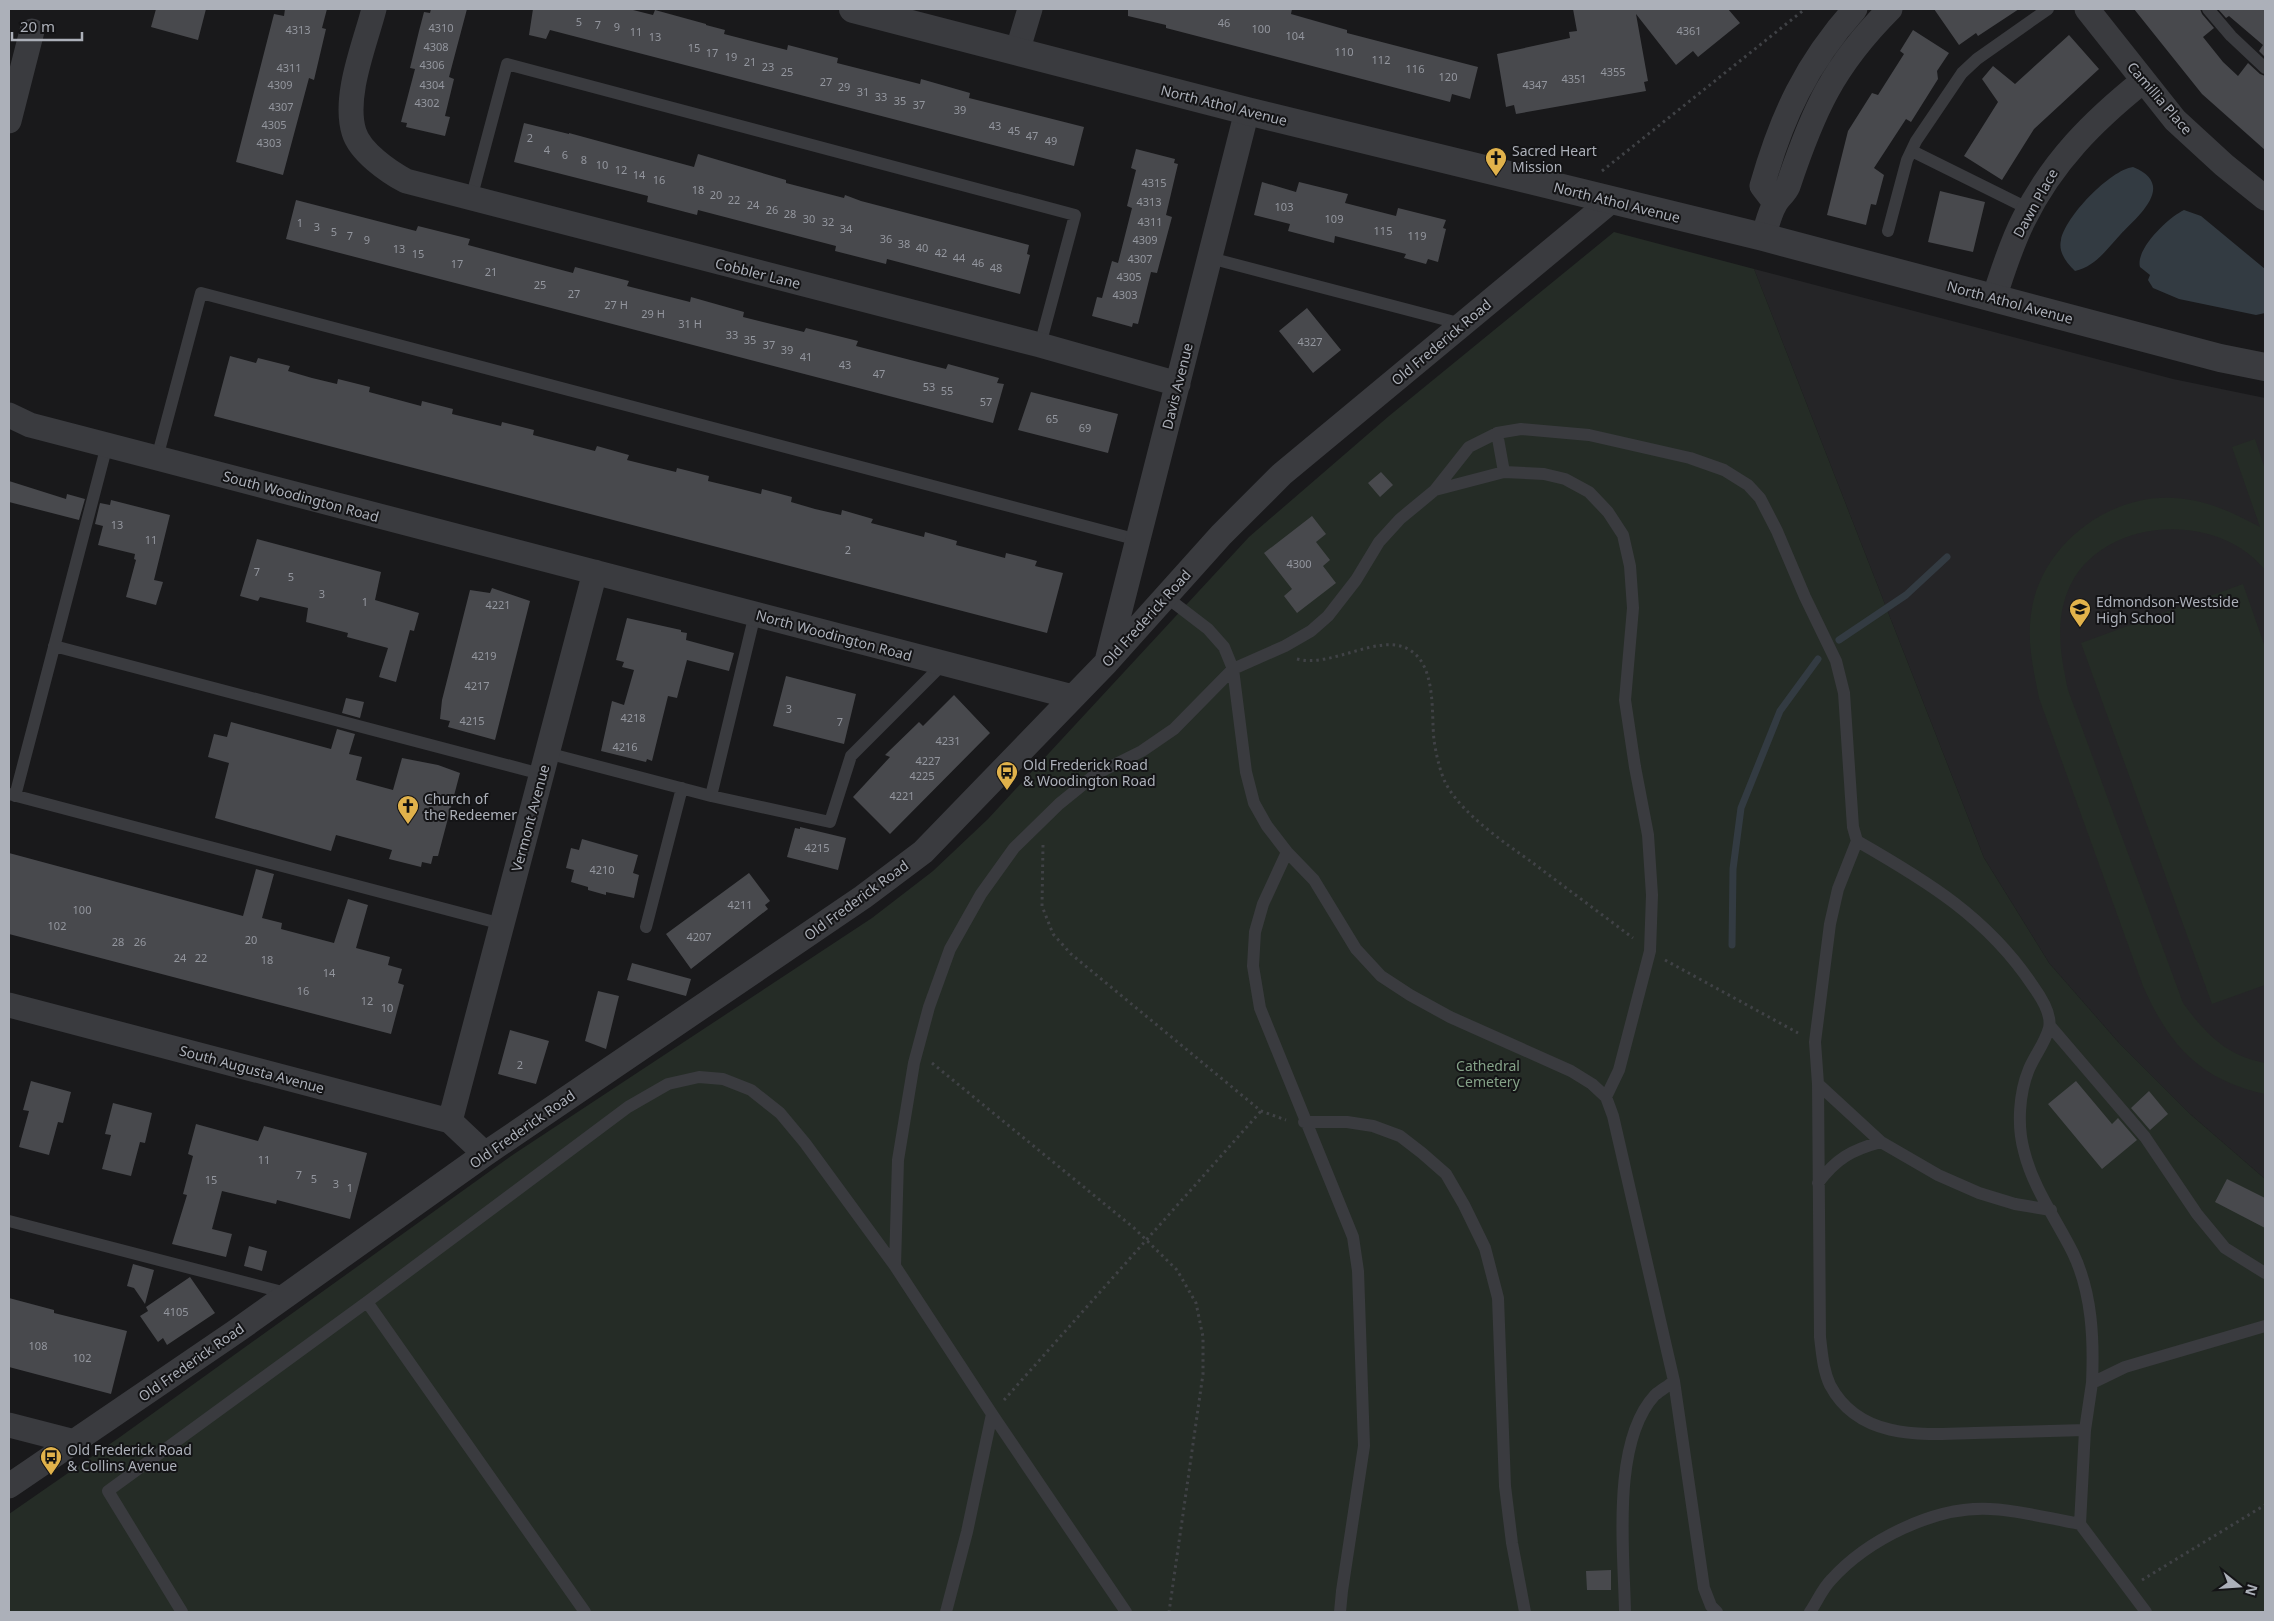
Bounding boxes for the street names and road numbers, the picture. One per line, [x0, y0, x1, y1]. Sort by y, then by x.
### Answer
street label: Camillia Place [2123, 58, 2197, 138]
street label: North Athol Avenue [1159, 80, 1289, 130]
street label: Dawn Place [2008, 165, 2062, 241]
street label: North Athol Avenue [1552, 177, 1682, 227]
street label: Cobbler Lane [713, 253, 803, 293]
street label: North Athol Avenue [1945, 276, 2075, 328]
street label: Old Frederick Road [1387, 295, 1495, 389]
street label: Davis Avenue [1157, 341, 1197, 431]
street label: South Woodington Road [221, 466, 381, 526]
street label: Old Frederick Road [1097, 565, 1195, 671]
street label: North Woodington Road [754, 605, 914, 665]
street label: Vermont Avenue [507, 762, 553, 874]
street label: Old Frederick Road [800, 856, 912, 944]
street label: South Augusta Avenue [177, 1040, 327, 1098]
street label: Old Frederick Road [465, 1085, 579, 1173]
street label: Old Frederick Road [134, 1318, 248, 1406]

